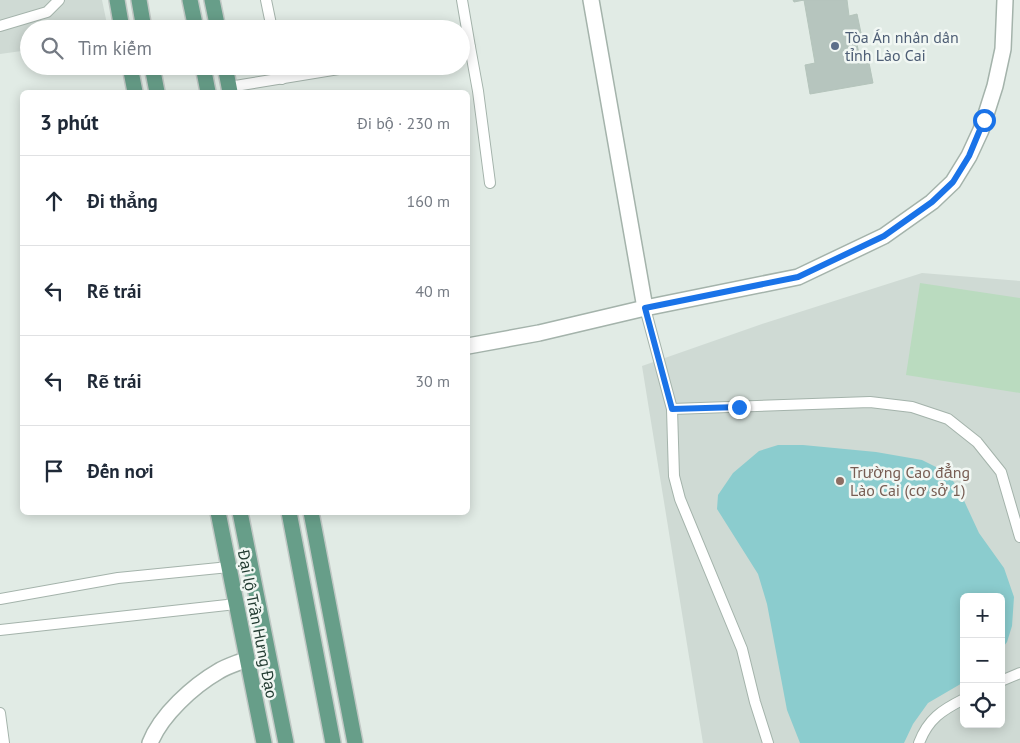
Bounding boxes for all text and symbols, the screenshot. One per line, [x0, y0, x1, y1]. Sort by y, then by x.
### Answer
search box [20, 20, 470, 75]
place label: Tòa Án nhân dân tỉnh Lào Cai [845, 27, 959, 65]
icon: search [38, 34, 66, 62]
text: Tìm kiếm [78, 36, 152, 60]
marker: Tòa Án nhân dân tỉnh Lào Cai [829, 40, 841, 52]
text: 3 phút [40, 109, 99, 136]
route start [973, 109, 996, 132]
text: Đi bộ · 230 m [357, 113, 450, 133]
icon: ahead [40, 187, 68, 215]
text: Đi thẳng [87, 189, 158, 213]
text: 160 m [407, 191, 450, 211]
icon: left [40, 277, 68, 305]
text: Rẽ trái [87, 279, 142, 303]
text: 40 m [415, 281, 450, 301]
icon: left [40, 367, 68, 395]
text: Rẽ trái [87, 369, 142, 393]
text: 30 m [415, 371, 450, 391]
route end [728, 396, 751, 419]
icon: arrive [40, 457, 68, 485]
text: Đến nơi [87, 459, 154, 483]
place label: Trường Cao đẳng Lào Cai (cơ sở 1) [850, 462, 970, 500]
marker: Trường Cao đẳng Lào Cai (cơ sở 1) [834, 475, 846, 487]
street label: Đại lộ Trần Hưng Đạo [234, 547, 282, 700]
map controls [960, 593, 1005, 728]
button: + [960, 593, 1005, 638]
button: − [960, 638, 1005, 683]
button: locate [960, 683, 1005, 728]

